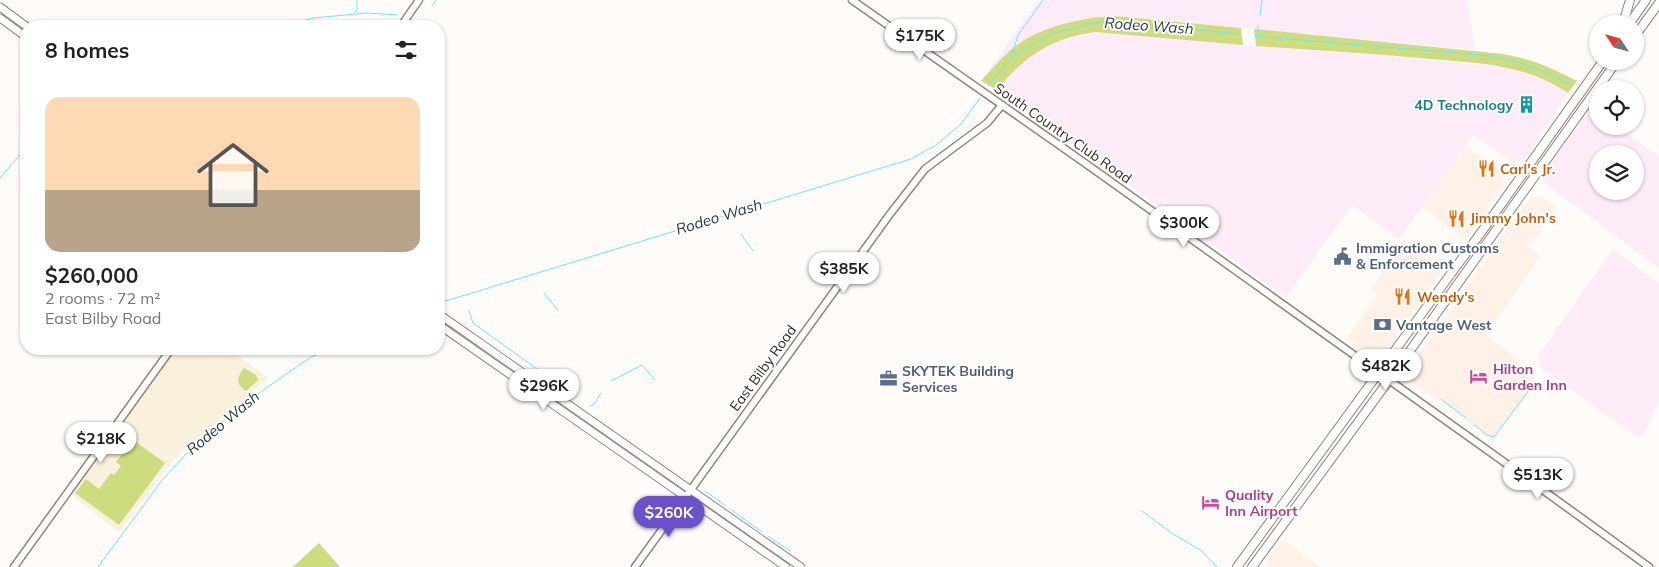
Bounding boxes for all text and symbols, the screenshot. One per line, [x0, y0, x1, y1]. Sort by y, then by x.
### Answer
water label: Rodeo Wash [1104, 13, 1195, 38]
north arrow [1589, 15, 1644, 70]
map controls [1589, 15, 1644, 200]
pin: $175K [885, 18, 955, 61]
text: $175K [895, 25, 945, 45]
icon: filters [392, 36, 420, 64]
text: 8 homes [45, 37, 129, 63]
street label: South Country Club Road [991, 79, 1135, 187]
button: locate [1589, 80, 1644, 135]
building icon: 4D Technology [1517, 95, 1537, 115]
place label: 4D Technology [1414, 96, 1513, 114]
icon: home [188, 130, 278, 220]
button: layers [1589, 145, 1644, 200]
restaurant icon: Carl's Jr. [1476, 159, 1496, 179]
place label: Carl's Jr. [1500, 160, 1555, 178]
water label: Rodeo Wash [673, 194, 765, 239]
pin: $300K [1149, 206, 1219, 248]
restaurant icon: Jimmy John's [1446, 208, 1466, 228]
place label: Jimmy John's [1470, 209, 1556, 227]
text: $300K [1159, 212, 1209, 232]
place label: Immigration Customs & Enforcement [1356, 239, 1499, 273]
public building icon: Immigration Customs & Enforcement [1332, 246, 1352, 266]
pin: $385K [809, 252, 879, 294]
text: $385K [819, 258, 869, 278]
text: $260,000 [45, 262, 138, 288]
restaurant icon: Wendy's [1393, 287, 1413, 307]
text: 2 rooms · 72 m² [45, 288, 160, 308]
place label: Wendy's [1417, 288, 1475, 306]
text: East Bilby Road [45, 308, 161, 328]
bank icon: Vantage West [1372, 315, 1392, 335]
place label: Vantage West [1395, 316, 1492, 334]
street label: East Bilby Road [726, 322, 800, 414]
pin: $482K [1351, 348, 1421, 391]
text: $482K [1361, 355, 1411, 375]
place label: Hilton Garden Inn [1493, 360, 1567, 394]
place label: SKYTEK Building Services [902, 362, 1014, 396]
hotel icon: Hilton Garden Inn [1469, 367, 1489, 387]
pin: $296K [509, 368, 579, 411]
office icon: SKYTEK Building Services [878, 369, 898, 389]
text: $296K [519, 375, 569, 395]
water label: Rodeo Wash [182, 386, 263, 459]
pin: $218K [66, 422, 136, 464]
text: $218K [76, 428, 126, 448]
pin: $513K [1503, 458, 1573, 500]
text: $513K [1513, 464, 1563, 484]
place label: Quality Inn Airport [1225, 486, 1298, 520]
hotel icon: Quality Inn Airport [1201, 493, 1221, 513]
pin: $260K [634, 496, 704, 538]
text: $260K [644, 502, 694, 522]

